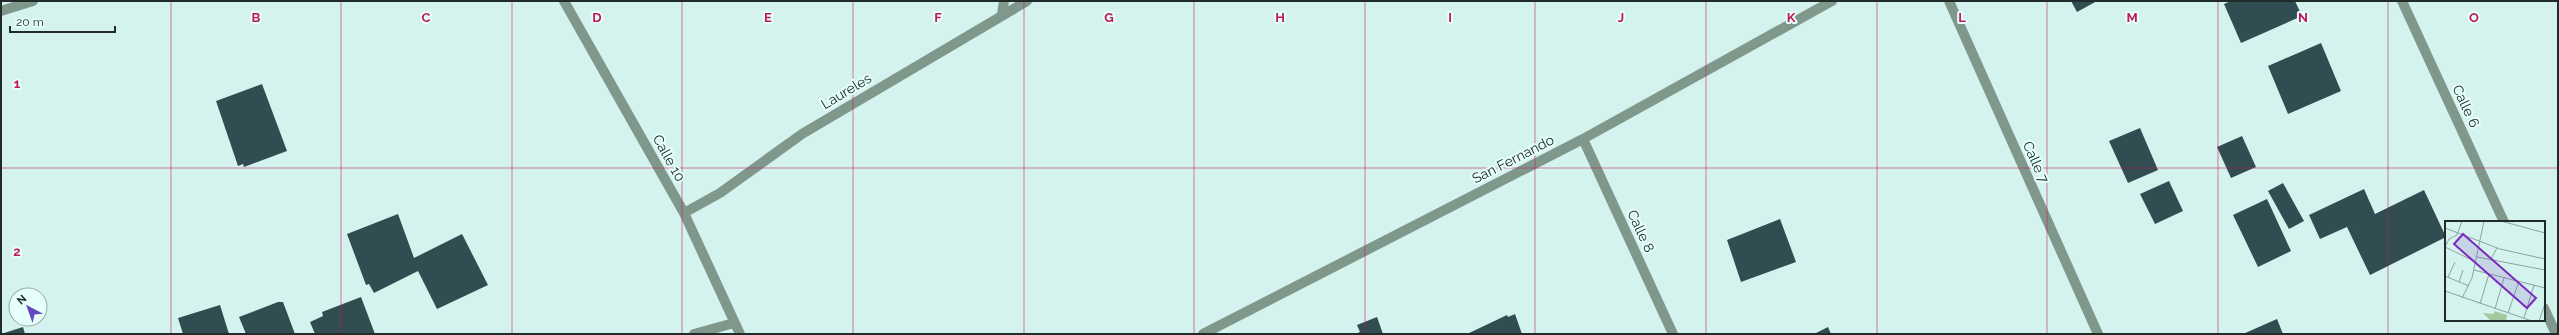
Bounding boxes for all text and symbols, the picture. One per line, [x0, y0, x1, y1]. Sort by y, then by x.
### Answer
scale bar [10, 8, 115, 34]
text: B [252, 10, 261, 25]
text: C [422, 10, 431, 25]
text: D [592, 10, 602, 25]
text: E [764, 10, 772, 25]
text: F [934, 10, 942, 25]
text: G [1104, 10, 1114, 25]
text: H [1275, 10, 1285, 25]
text: I [1448, 10, 1452, 25]
text: J [1618, 10, 1624, 25]
text: K [1787, 10, 1796, 25]
text: L [1958, 10, 1966, 25]
text: M [2126, 10, 2138, 25]
text: N [2298, 10, 2308, 25]
text: O [2469, 10, 2479, 25]
text: 20 m [16, 15, 44, 29]
street label: Laureles [818, 70, 874, 112]
text: 1 [14, 76, 21, 91]
street label: Calle 6 [2449, 82, 2483, 130]
street label: San Fernando [1469, 131, 1557, 187]
street label: Calle 10 [650, 132, 688, 184]
street label: Calle 7 [2020, 139, 2052, 186]
street label: Calle 8 [1624, 207, 1658, 255]
inset map [2445, 221, 2545, 321]
text: 2 [13, 244, 21, 259]
north arrow [8, 287, 48, 327]
text: N [14, 292, 29, 307]

